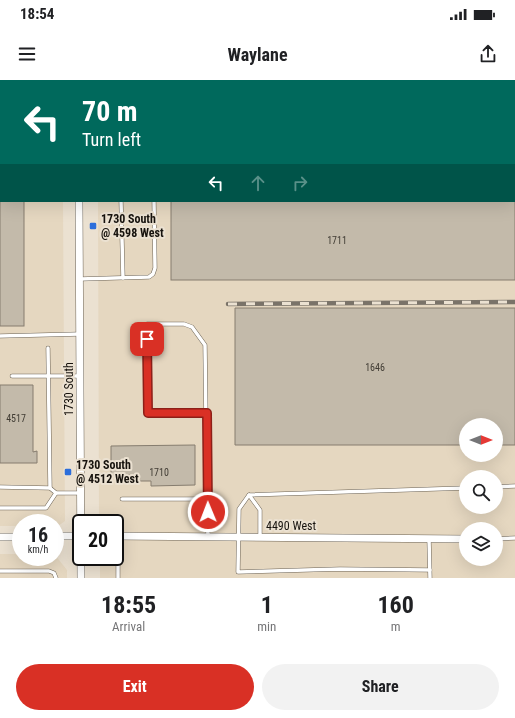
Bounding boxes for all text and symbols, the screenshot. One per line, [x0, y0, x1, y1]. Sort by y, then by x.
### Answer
text: 18:54 [20, 5, 54, 23]
icon: menu [16, 43, 38, 65]
icon: share [477, 43, 499, 65]
text: Waylane [227, 44, 288, 65]
text: 70 m [82, 95, 138, 128]
icon: left [16, 96, 68, 148]
text: Turn left [82, 129, 141, 150]
icon: left [205, 172, 227, 194]
icon: ahead [247, 172, 269, 194]
icon: right [289, 172, 311, 194]
place label: 1730 South @ 4598 West [101, 212, 164, 240]
marker: 1730 South @ 4598 West [88, 221, 98, 231]
house number: 1711 [327, 235, 347, 246]
pin [130, 322, 164, 356]
icon: arrive [136, 328, 158, 350]
street label: 1730 South [62, 362, 76, 416]
house number: 1646 [365, 362, 385, 373]
house number: 4517 [6, 413, 26, 424]
north arrow [459, 418, 503, 462]
map controls [459, 418, 503, 566]
place label: 1730 South @ 4512 West [76, 458, 139, 486]
marker: 1730 South @ 4512 West [63, 467, 73, 477]
house number: 1710 [149, 467, 169, 478]
button: search [459, 470, 503, 514]
position arrow [187, 491, 229, 533]
speed limit sign: 20 [72, 514, 124, 566]
street label: 4490 West [266, 519, 316, 533]
button: layers [459, 522, 503, 566]
text: 16 [28, 523, 48, 547]
text: km/h [28, 544, 48, 555]
text: 18:55 [101, 591, 156, 619]
text: 1 [261, 591, 273, 619]
text: 160 [377, 591, 414, 619]
text: Arrival [112, 619, 145, 634]
text: min [257, 619, 276, 634]
text: m [391, 619, 401, 634]
button: Exit [16, 664, 254, 710]
button: Share [262, 664, 499, 710]

